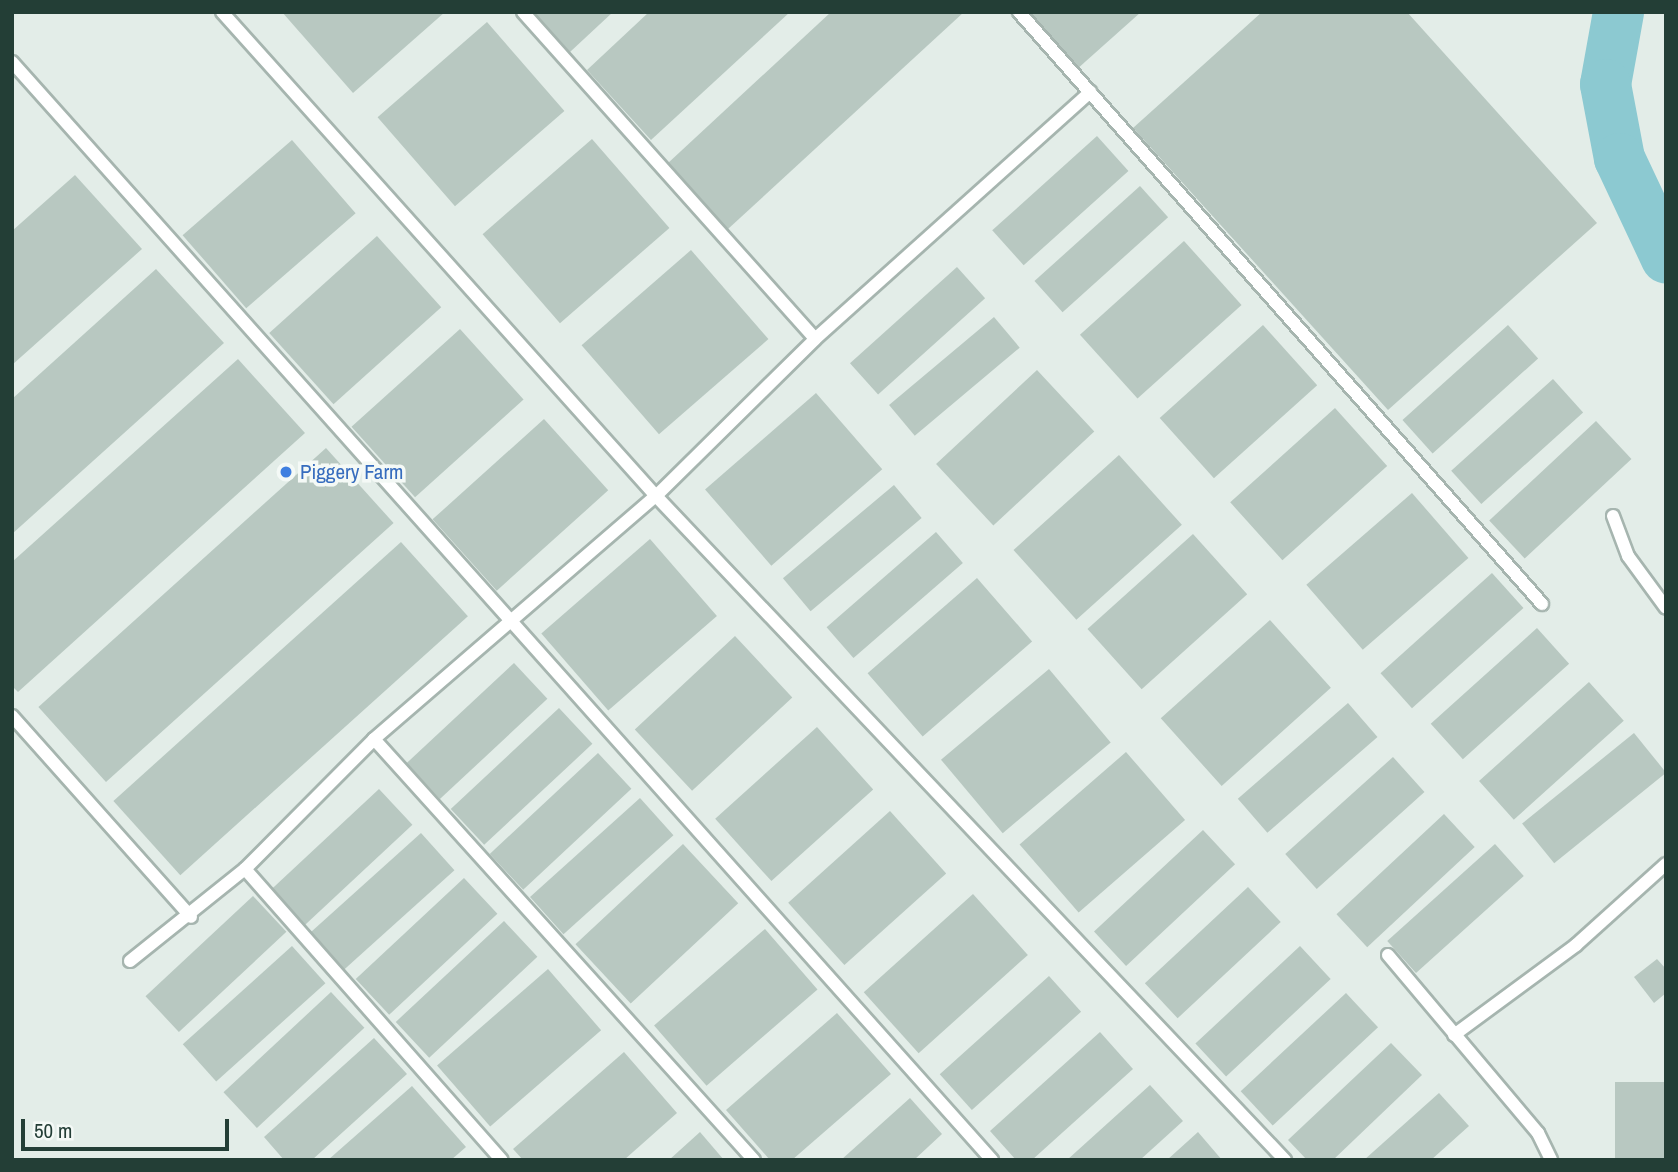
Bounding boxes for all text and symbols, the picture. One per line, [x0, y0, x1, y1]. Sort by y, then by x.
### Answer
place label: Piggery Farm [300, 459, 403, 485]
marker: Piggery Farm [278, 464, 294, 480]
scale bar [24, 1106, 233, 1150]
text: 50 m [34, 1116, 72, 1145]

